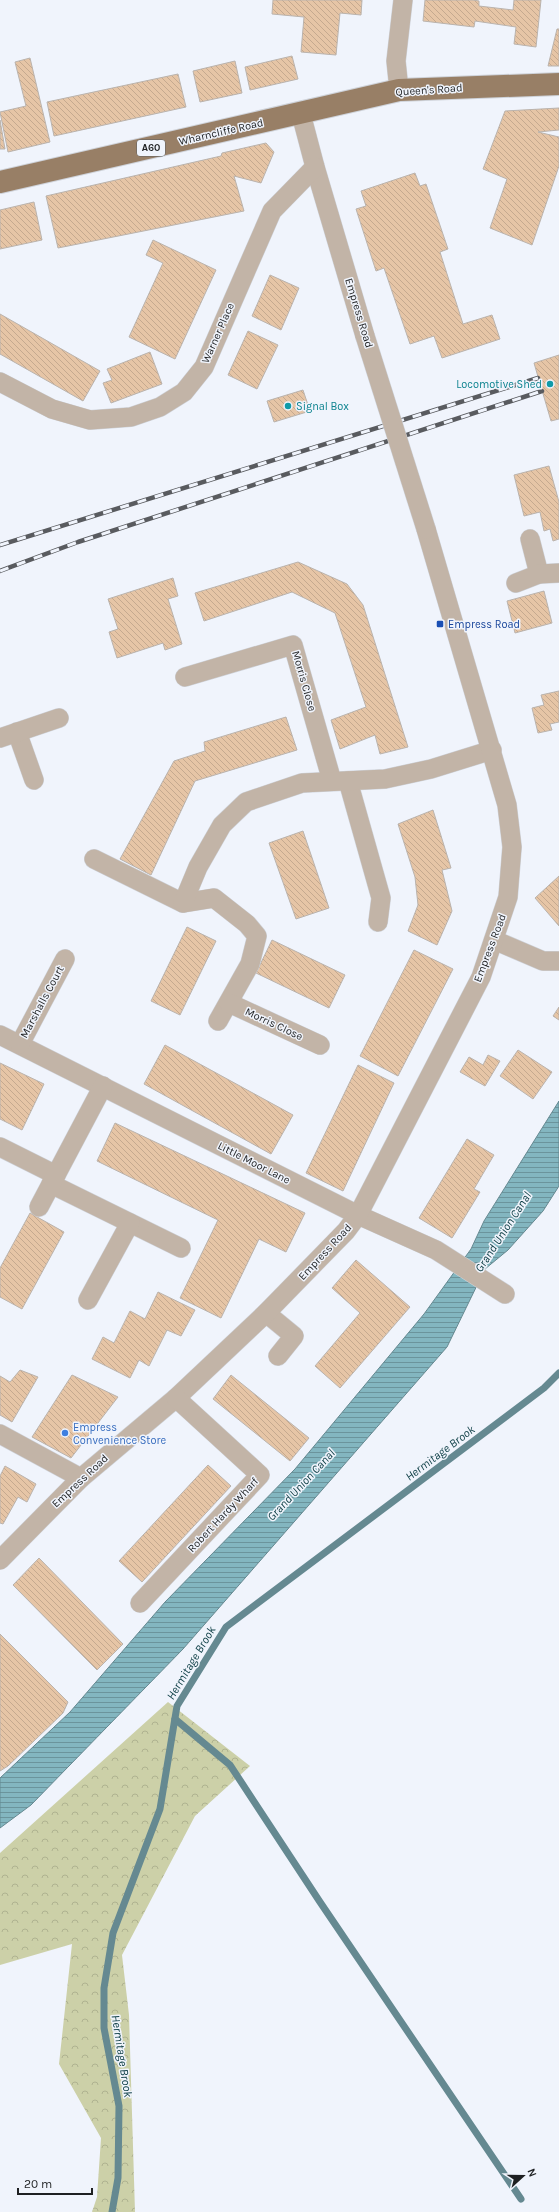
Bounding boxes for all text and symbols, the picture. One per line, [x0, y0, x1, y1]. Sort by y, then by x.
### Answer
street label: Queen's Road [395, 81, 463, 99]
street label: Wharncliffe Road [177, 116, 265, 148]
road number: A60 [137, 140, 165, 156]
street label: Empress Road [342, 277, 376, 349]
street label: Warner Place [199, 300, 237, 365]
place label: Locomotive Shed [456, 378, 542, 391]
marker: Locomotive Shed [545, 379, 555, 389]
place label: Signal Box [296, 400, 349, 413]
marker: Signal Box [283, 401, 293, 411]
place label: Empress Road [448, 618, 520, 631]
marker: Empress Road [435, 619, 445, 629]
street label: Morris Close [289, 649, 319, 713]
street label: Empress Road [471, 912, 509, 984]
street label: Marshalls Court [18, 964, 66, 1040]
street label: Morris Close [243, 1005, 305, 1043]
street label: Little Moor Lane [216, 1139, 293, 1187]
water label: Grand Union Canal [472, 1189, 534, 1275]
street label: Empress Road [296, 1221, 354, 1283]
place label: Empress Convenience Store [73, 1421, 166, 1447]
water label: Hermitage Brook [403, 1422, 478, 1484]
marker: Empress Convenience Store [60, 1428, 70, 1438]
water label: Grand Union Canal [264, 1446, 338, 1524]
street label: Empress Road [49, 1452, 111, 1510]
street label: Robert Hardy Wharf [185, 1475, 261, 1555]
water label: Hermitage Brook [164, 1623, 219, 1702]
water label: Hermitage Brook [109, 2014, 136, 2099]
north arrow [503, 2156, 543, 2196]
text: N [524, 2167, 539, 2179]
scale bar [18, 2170, 92, 2196]
text: 20 m [24, 2177, 52, 2191]

